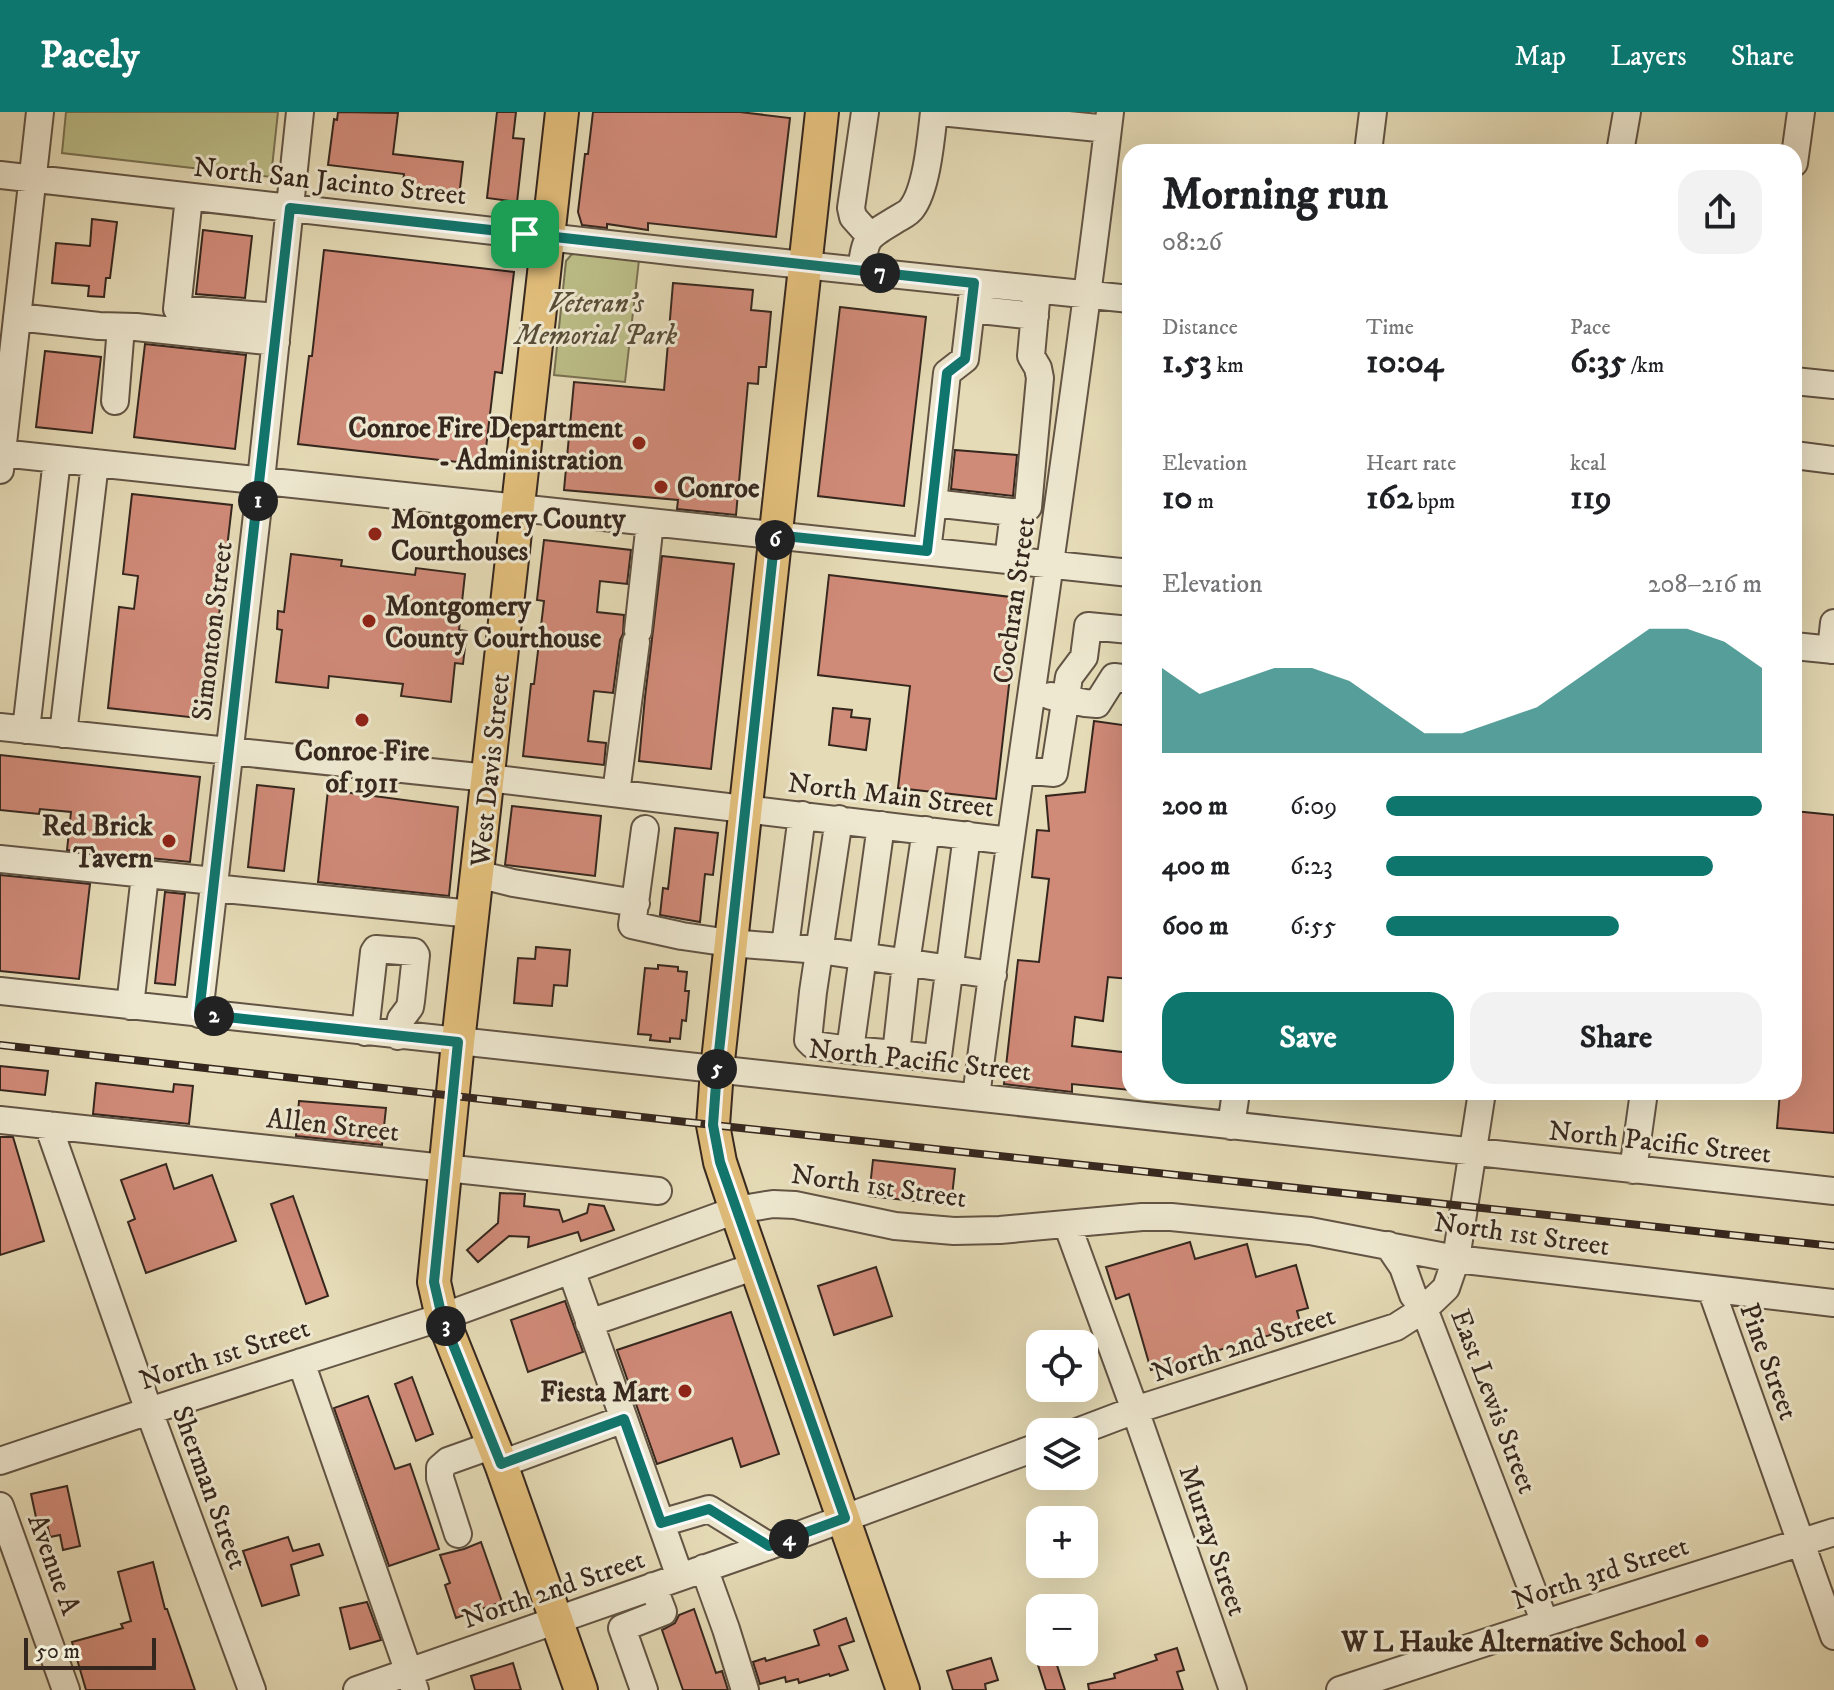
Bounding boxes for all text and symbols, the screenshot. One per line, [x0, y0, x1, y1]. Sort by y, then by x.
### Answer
text: Pacely [40, 32, 139, 80]
text: Map [1515, 39, 1566, 74]
text: Layers [1610, 39, 1687, 74]
text: Share [1731, 39, 1794, 74]
street label: North San Jacinto Street [192, 150, 468, 213]
text: Morning run [1162, 168, 1388, 223]
button: share [1678, 170, 1762, 254]
pin [491, 200, 559, 268]
icon: arrive [503, 212, 547, 256]
text: 08:26 [1162, 226, 1222, 259]
pin: 7 [860, 253, 900, 293]
text: 7 [874, 259, 886, 286]
park label: Veteran's Memorial Park [513, 286, 678, 353]
text: Distance [1162, 314, 1238, 341]
text: Time [1366, 314, 1414, 341]
text: Pace [1570, 314, 1611, 341]
text: 1.53 [1162, 341, 1212, 383]
text: 10:04 [1366, 341, 1443, 383]
text: 6:35 [1570, 341, 1626, 383]
text: km [1212, 352, 1244, 379]
text: /km [1626, 352, 1664, 379]
place label: Conroe Fire Department - Administration [348, 411, 623, 478]
marker: Conroe Fire Department - Administration [630, 434, 648, 452]
text: Elevation [1162, 450, 1247, 477]
text: Heart rate [1366, 450, 1456, 477]
text: kcal [1570, 450, 1606, 477]
place label: Conroe [677, 471, 760, 506]
text: 10 [1162, 477, 1193, 519]
text: 162 [1366, 477, 1413, 519]
text: 119 [1570, 477, 1612, 519]
marker: Conroe [652, 478, 670, 496]
pin: 1 [238, 481, 278, 521]
text: 1 [254, 487, 262, 514]
text: m [1193, 488, 1214, 515]
text: bpm [1413, 488, 1455, 515]
place label: Montgomery County Courthouses [391, 502, 626, 569]
street label: Cochran Street [985, 514, 1044, 686]
pin: 6 [755, 520, 795, 560]
marker: Montgomery County Courthouses [366, 525, 384, 543]
text: 6 [769, 526, 781, 553]
street label: Simonton Street [184, 539, 241, 723]
text: Elevation [1162, 568, 1263, 601]
text: 208–216 m [1648, 568, 1762, 601]
place label: Montgomery County Courthouse [385, 589, 602, 656]
marker: Montgomery County Courthouse [360, 612, 378, 630]
street label: West Davis Street [463, 672, 518, 869]
marker: Conroe Fire of 1911 [353, 711, 371, 729]
place label: Conroe Fire of 1911 [295, 734, 430, 801]
street label: North Main Street [786, 765, 996, 826]
text: 200 m [1162, 790, 1228, 823]
text: 6:09 [1290, 790, 1337, 823]
place label: Red Brick Tavern [42, 809, 154, 876]
marker: Red Brick Tavern [160, 832, 178, 850]
text: 400 m [1162, 850, 1230, 883]
text: 6:23 [1290, 850, 1333, 883]
text: 600 m [1162, 910, 1229, 943]
text: 6:55 [1290, 910, 1336, 943]
button: Save [1162, 992, 1454, 1084]
button: Share [1470, 992, 1762, 1084]
pin: 2 [194, 996, 234, 1036]
text: 2 [209, 1002, 219, 1029]
street label: North Pacific Street [807, 1031, 1033, 1090]
pin: 5 [697, 1049, 737, 1089]
text: 5 [712, 1055, 722, 1082]
street label: Allen Street [265, 1101, 401, 1150]
street label: North Pacific Street [1547, 1113, 1773, 1172]
street label: North 1st Street [789, 1157, 969, 1216]
street label: North 1st Street [1432, 1205, 1612, 1264]
street label: North 2nd Street [1147, 1298, 1339, 1391]
street label: Pine Street [1731, 1298, 1806, 1425]
street label: East Lewis Street [1442, 1304, 1545, 1499]
pin: 3 [426, 1306, 466, 1346]
street label: North 1st Street [135, 1310, 314, 1398]
text: 3 [442, 1312, 450, 1339]
map controls [1026, 1330, 1098, 1666]
button: locate [1026, 1330, 1098, 1402]
place label: Fiesta Mart [540, 1375, 669, 1410]
marker: Fiesta Mart [676, 1382, 694, 1400]
street label: Sherman Street [164, 1401, 255, 1574]
button: layers [1026, 1418, 1098, 1490]
street label: Murray Street [1171, 1461, 1255, 1620]
button: + [1026, 1506, 1098, 1578]
street label: Avenue A [19, 1509, 88, 1621]
pin: 4 [769, 1519, 809, 1559]
text: 4 [783, 1525, 795, 1552]
street label: North 3rd Street [1508, 1529, 1693, 1618]
street label: North 2nd Street [458, 1542, 649, 1637]
button: − [1026, 1594, 1098, 1666]
place label: W L Hauke Alternative School [1341, 1625, 1687, 1660]
marker: W L Hauke Alternative School [1693, 1632, 1711, 1650]
scale bar [24, 1634, 156, 1670]
text: 50 m [36, 1638, 80, 1665]

